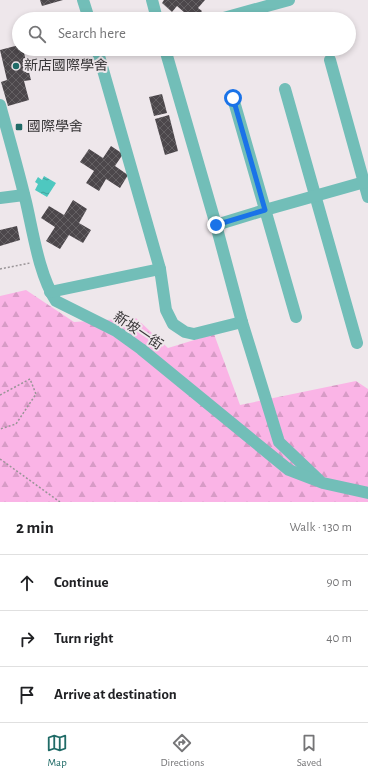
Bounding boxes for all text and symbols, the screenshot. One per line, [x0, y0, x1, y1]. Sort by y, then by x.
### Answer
search box [12, 12, 356, 56]
icon: search [26, 23, 48, 45]
text: Search here [58, 26, 126, 41]
place label: 新店國際學舍 [24, 58, 108, 73]
marker: 新店國際學舍 [11, 61, 21, 71]
route start [224, 89, 242, 107]
place label: 國際學舍 [27, 119, 83, 134]
marker: 國際學舍 [14, 122, 24, 132]
route end [207, 216, 225, 234]
street label: 新坡一街 [111, 309, 166, 352]
text: 2 min [16, 519, 54, 536]
text: Walk · 130 m [289, 521, 352, 534]
icon: ahead [16, 572, 38, 594]
text: Continue [54, 575, 109, 590]
text: 90 m [326, 576, 352, 589]
icon: right [16, 628, 38, 650]
text: Turn right [54, 631, 113, 646]
text: 40 m [326, 632, 352, 645]
icon: arrive [16, 684, 38, 706]
text: Arrive at destination [54, 687, 177, 702]
tab: Map [46, 732, 68, 769]
tab: Directions [160, 732, 204, 769]
tab: Saved [297, 732, 322, 769]

